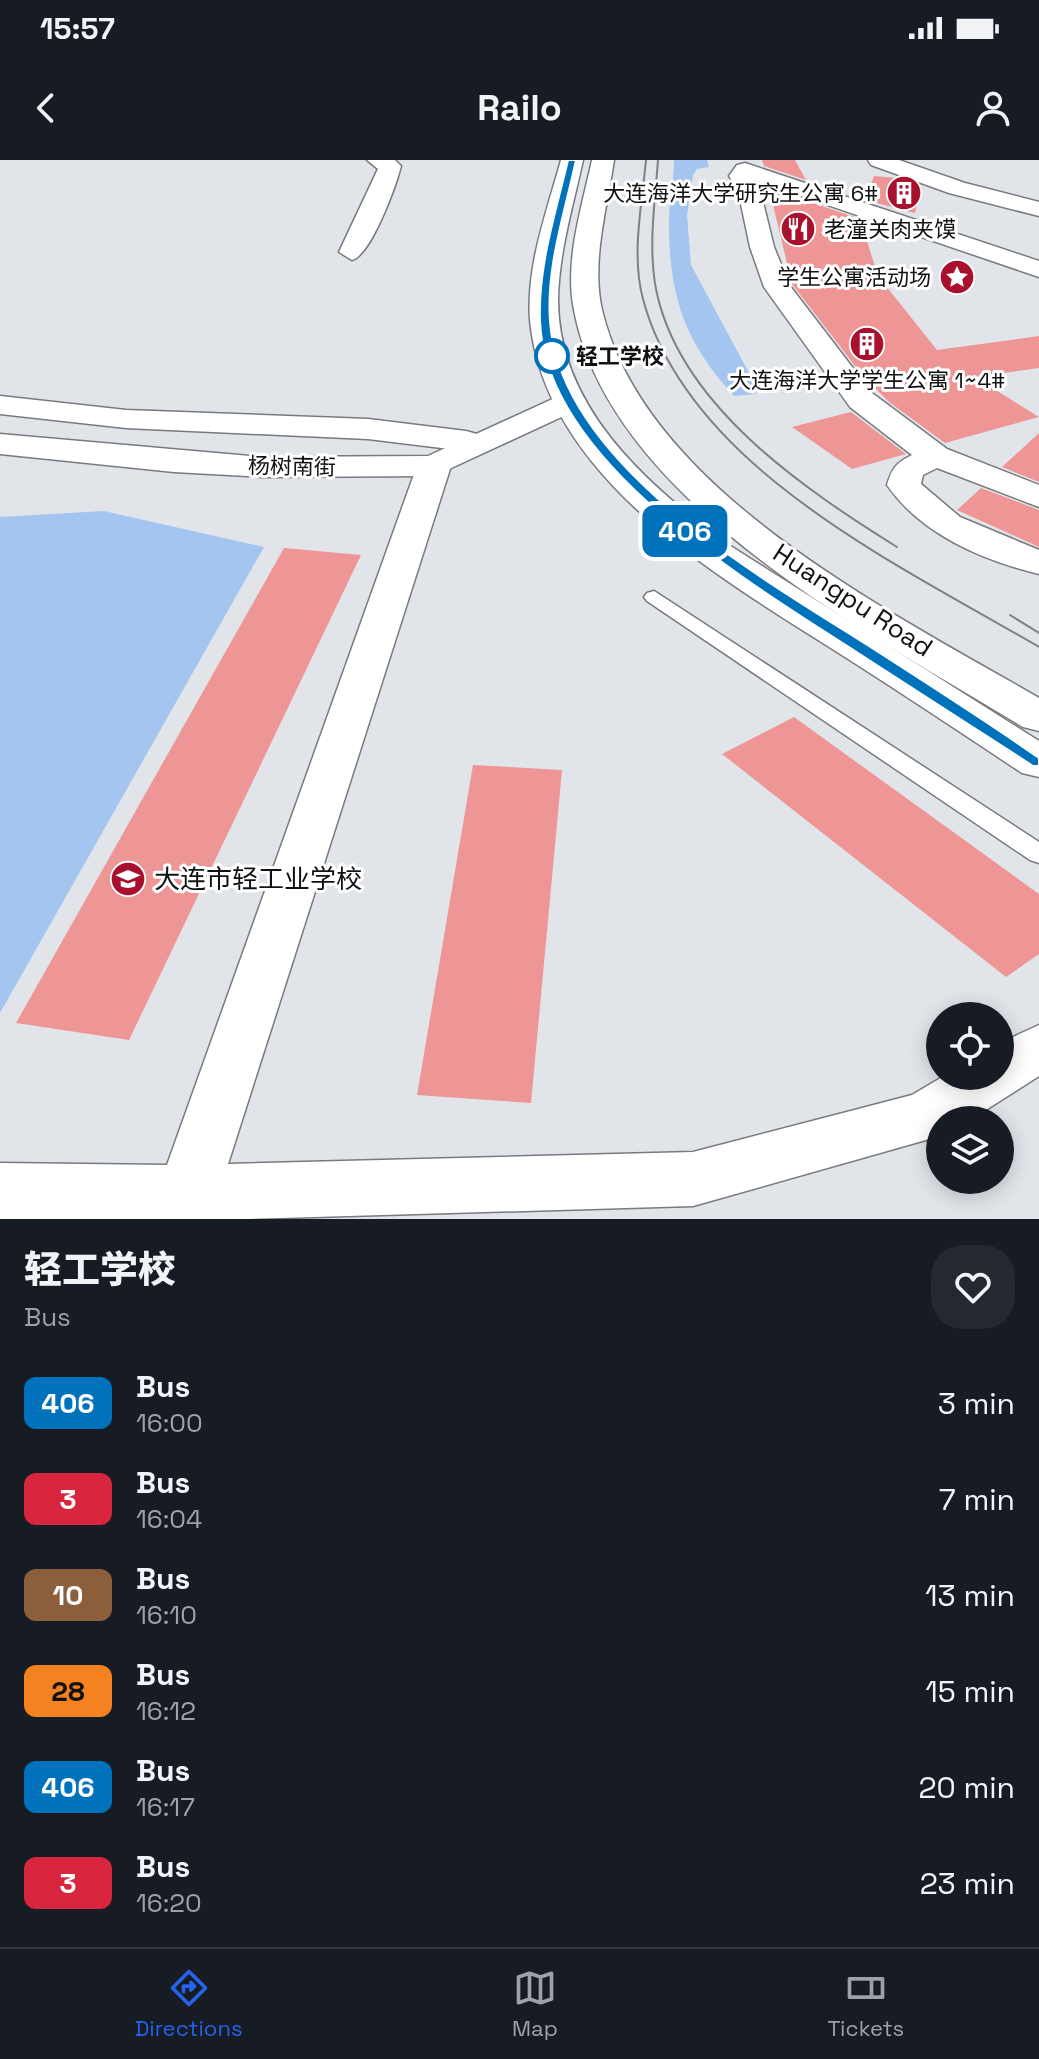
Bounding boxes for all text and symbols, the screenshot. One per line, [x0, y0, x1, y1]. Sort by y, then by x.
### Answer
text: 15:57 [40, 9, 115, 48]
text: Railo [477, 85, 562, 131]
icon: back [24, 86, 68, 130]
icon: person [971, 86, 1015, 130]
building icon: 大连海洋大学研究生公寓 6# [885, 174, 923, 212]
place label: 大连海洋大学研究生公寓 6# [603, 179, 878, 207]
restaurant icon: 老潼关肉夹馍 [779, 210, 817, 248]
place label: 老潼关肉夹馍 [824, 215, 956, 243]
place icon: 学生公寓活动场 [938, 258, 976, 296]
place label: 学生公寓活动场 [777, 263, 931, 291]
building icon: 大连海洋大学学生公寓 1~4# [848, 325, 886, 363]
marker: 轻工学校 [535, 339, 569, 373]
place label: 轻工学校 [576, 342, 664, 370]
place label: 大连海洋大学学生公寓 1~4# [729, 366, 1005, 394]
street label: 杨树南街 [248, 451, 336, 481]
line badge: 406 [639, 505, 731, 557]
text: 406 [658, 513, 712, 549]
street label: Huangpu Road [767, 536, 939, 664]
school or university icon: 大连市轻工业学校 [109, 860, 147, 898]
place label: 大连市轻工业学校 [154, 862, 362, 896]
map controls [926, 1002, 1014, 1194]
button: locate [926, 1002, 1014, 1090]
button: layers [926, 1106, 1014, 1194]
button: heart [931, 1245, 1015, 1329]
text: 轻工学校 [24, 1246, 176, 1294]
text: Bus [24, 1300, 71, 1334]
text: Bus [136, 1367, 190, 1406]
text: 3 min [938, 1384, 1015, 1423]
text: 406 [41, 1385, 95, 1421]
text: 16:00 [136, 1406, 203, 1440]
text: Bus [136, 1463, 190, 1502]
text: 7 min [939, 1480, 1015, 1519]
text: 3 [59, 1481, 77, 1517]
text: 16:04 [136, 1502, 202, 1536]
text: Bus [136, 1559, 190, 1598]
text: 13 min [925, 1576, 1015, 1615]
text: 10 [53, 1577, 83, 1613]
text: 16:10 [136, 1598, 197, 1632]
text: Bus [136, 1655, 190, 1694]
text: 15 min [925, 1672, 1015, 1711]
text: 28 [51, 1673, 85, 1709]
text: 16:12 [136, 1694, 196, 1728]
text: Bus [136, 1751, 190, 1790]
text: 20 min [918, 1768, 1015, 1807]
text: 406 [41, 1769, 95, 1805]
text: 16:17 [136, 1790, 195, 1824]
text: Bus [136, 1847, 190, 1886]
text: 23 min [920, 1864, 1015, 1903]
text: 3 [59, 1865, 77, 1901]
text: 16:20 [136, 1886, 202, 1920]
tab: Directions [135, 1966, 243, 2042]
tab: Map [512, 1966, 558, 2042]
tab: Tickets [827, 1966, 904, 2042]

